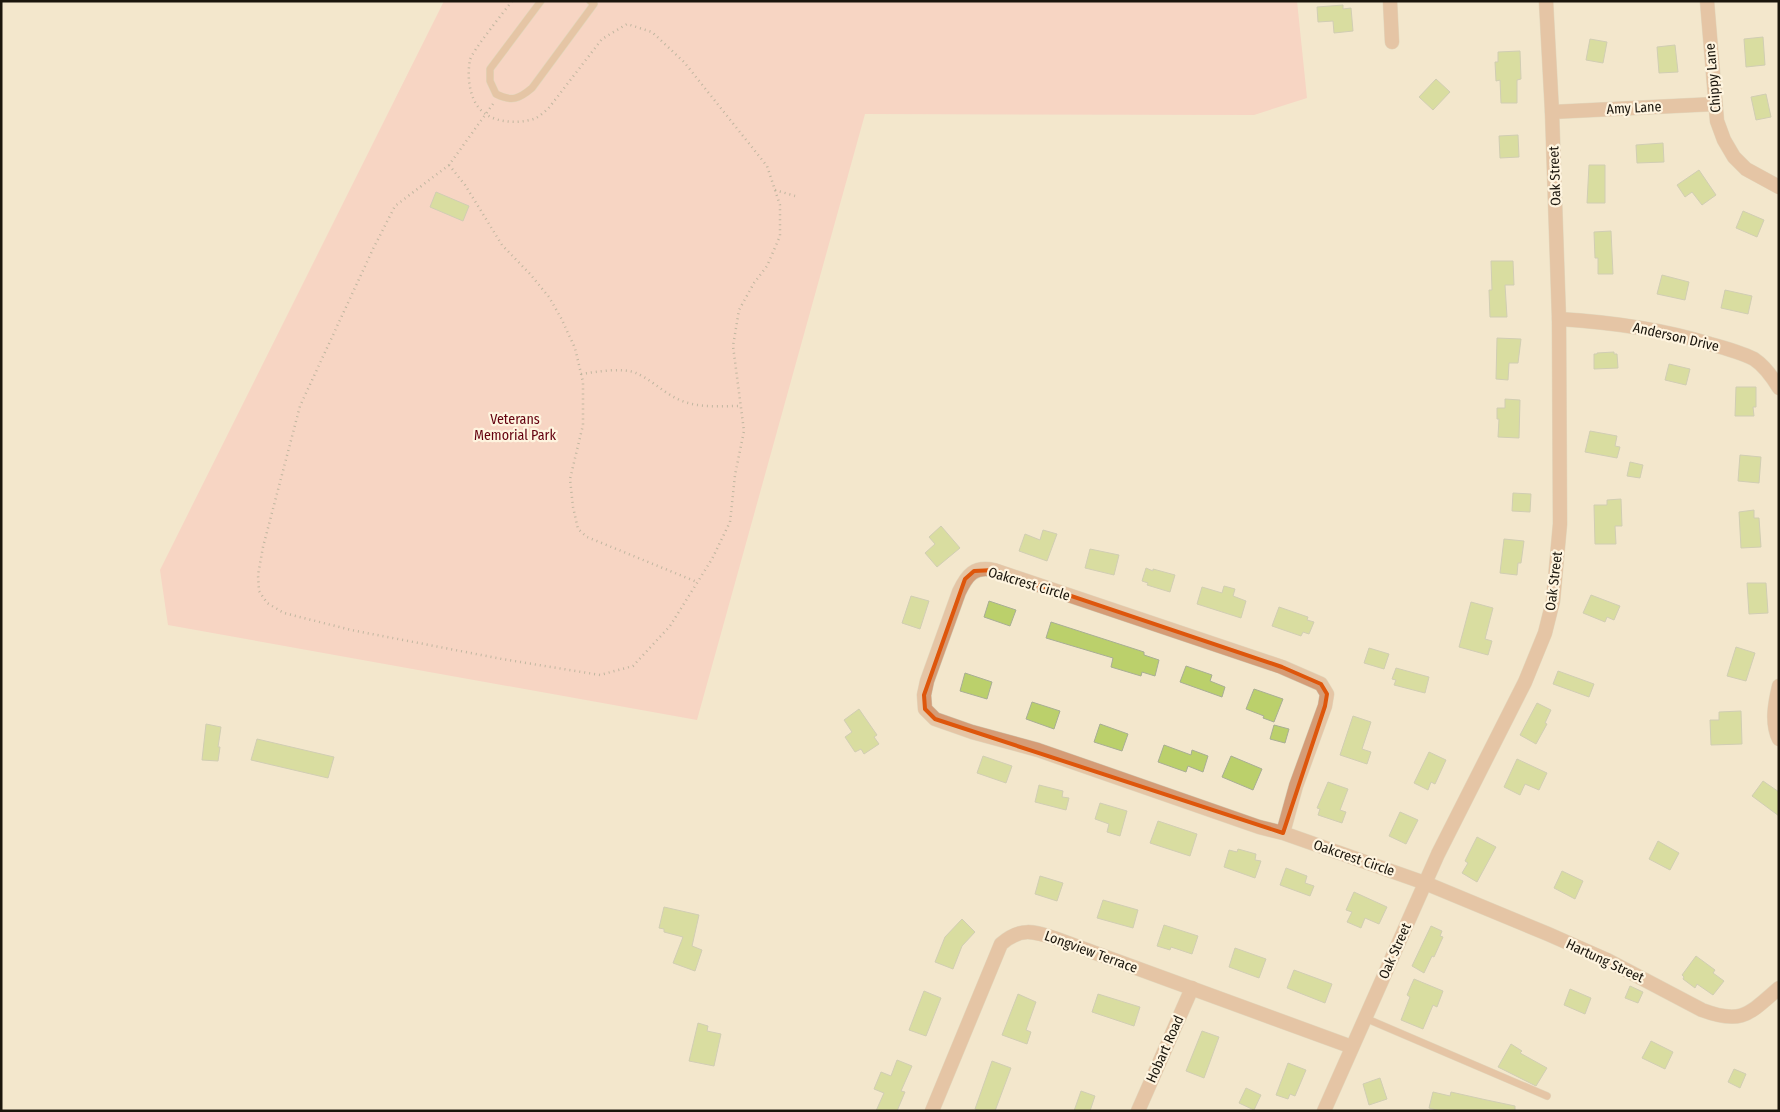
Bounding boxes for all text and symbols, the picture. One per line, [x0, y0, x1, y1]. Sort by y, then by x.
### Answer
street label: Chippy Lane [1701, 43, 1724, 113]
street label: Amy Lane [1606, 98, 1662, 118]
street label: Oak Street [1545, 145, 1565, 206]
street label: Anderson Drive [1631, 319, 1721, 355]
park label: Veterans Memorial Park [474, 411, 556, 444]
street label: Oak Street [1542, 550, 1566, 612]
street label: Oakcrest Circle [986, 563, 1072, 605]
street label: Oakcrest Circle [1311, 836, 1397, 880]
street label: Oak Street [1375, 920, 1415, 982]
street label: Longview Terrace [1042, 927, 1140, 977]
street label: Hartung Street [1563, 936, 1647, 987]
street label: Hobart Road [1143, 1013, 1187, 1085]

